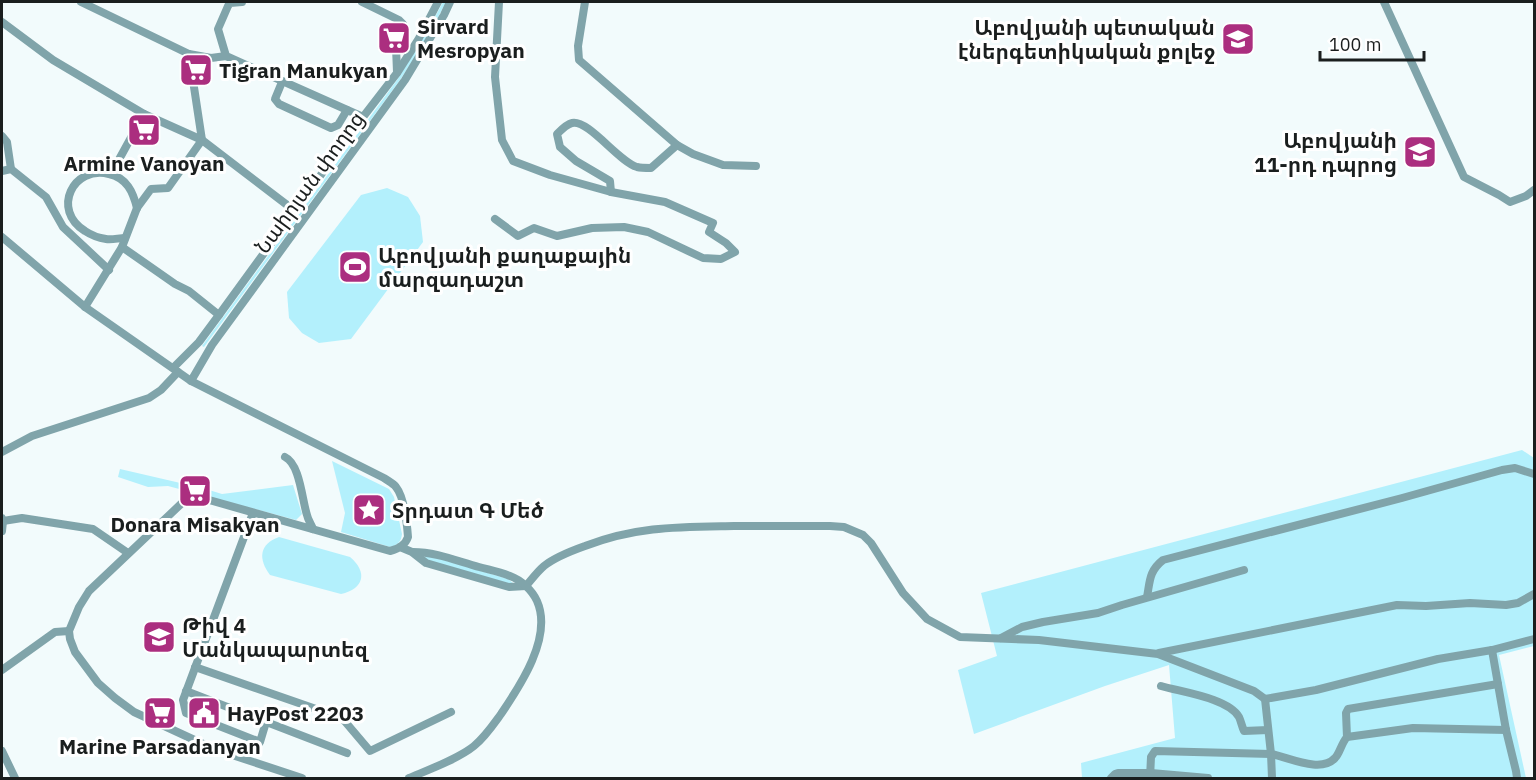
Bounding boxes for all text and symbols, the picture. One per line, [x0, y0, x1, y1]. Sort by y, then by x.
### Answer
place label: Sirvard Mesropyan [417, 12, 525, 64]
place label: Աբովյանի պետական էներգետիկական քոլեջ [958, 13, 1215, 65]
supermarket icon: Sirvard Mesropyan [376, 20, 412, 56]
school or university icon: Աբովյանի պետական էներգետիկական քոլեջ [1220, 21, 1256, 57]
scale bar [1320, 24, 1424, 62]
text: 100 m [1329, 33, 1381, 56]
supermarket icon: Tigran Manukyan [178, 52, 214, 88]
place label: Tigran Manukyan [219, 56, 388, 84]
street label: Նաիրյան փողոց [248, 105, 370, 259]
supermarket icon: Armine Vanoyan [126, 112, 162, 148]
place label: Աբովյանի 11-րդ դպրոց [1254, 126, 1397, 178]
school or university icon: Աբովյանի 11-րդ դպրոց [1402, 134, 1438, 170]
place label: Armine Vanoyan [63, 149, 225, 177]
place label: Աբովյանի քաղաքային մարզադաշտ [378, 241, 631, 293]
sports icon: Աբովյանի քաղաքային մարզադաշտ [337, 249, 373, 285]
supermarket icon: Donara Misakyan [177, 473, 213, 509]
place icon: Տրդատ Գ Մեծ [351, 492, 387, 528]
place label: Տրդատ Գ Մեծ [392, 496, 544, 524]
place label: Donara Misakyan [110, 510, 280, 538]
place label: Թիվ 4 Մանկապարտեզ [182, 611, 370, 663]
school or university icon: Թիվ 4 Մանկապարտեզ [141, 619, 177, 655]
supermarket icon: Marine Parsadanyan [142, 695, 178, 731]
public building icon: HayPost 2203 [186, 695, 222, 731]
place label: HayPost 2203 [227, 699, 364, 727]
place label: Marine Parsadanyan [59, 732, 261, 760]

